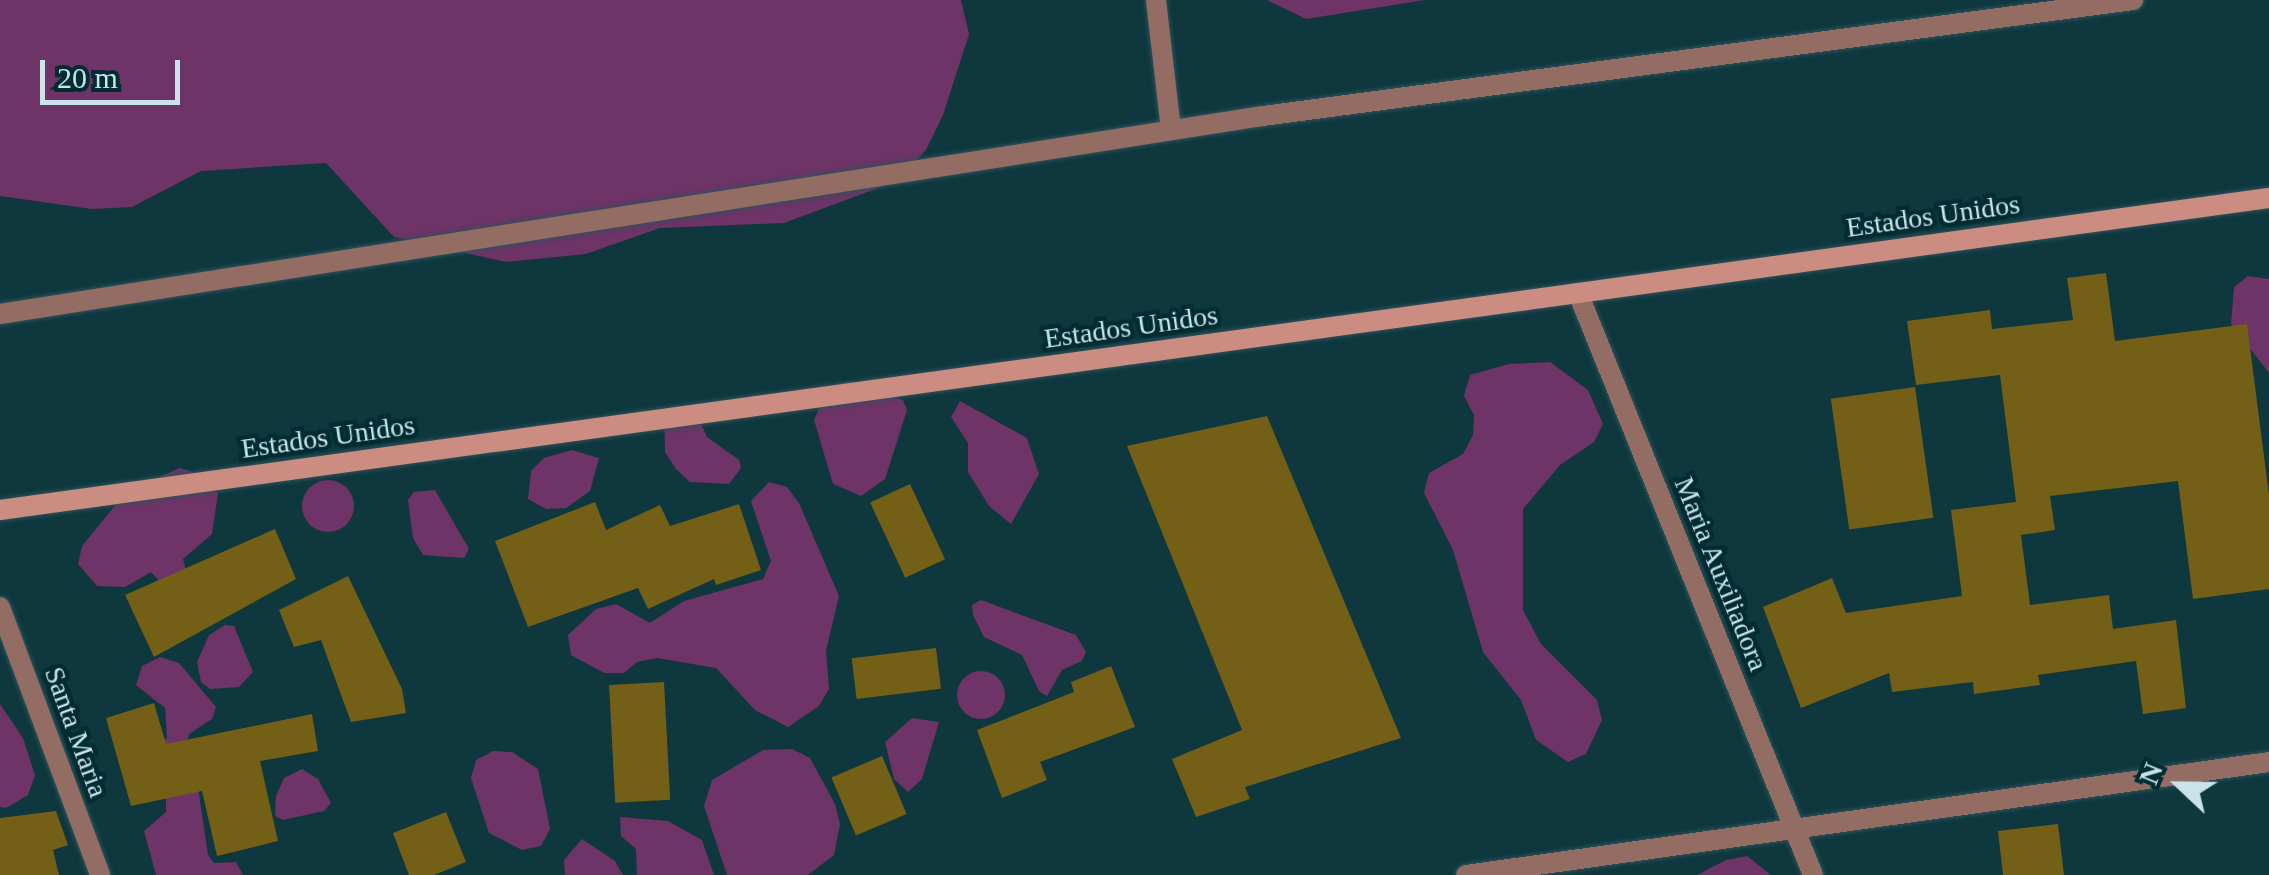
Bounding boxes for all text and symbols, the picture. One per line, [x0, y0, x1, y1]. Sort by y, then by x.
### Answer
scale bar [45, 40, 185, 102]
text: 20 m [57, 61, 118, 94]
street label: Estados Unidos [1844, 187, 2022, 245]
street label: Estados Unidos [1042, 298, 1220, 356]
street label: Estados Unidos [239, 408, 417, 466]
street label: Maria Auxiliadora [1667, 471, 1775, 677]
street label: Santa Maria [37, 662, 115, 802]
north arrow [2129, 735, 2229, 835]
text: N [2133, 758, 2169, 789]

